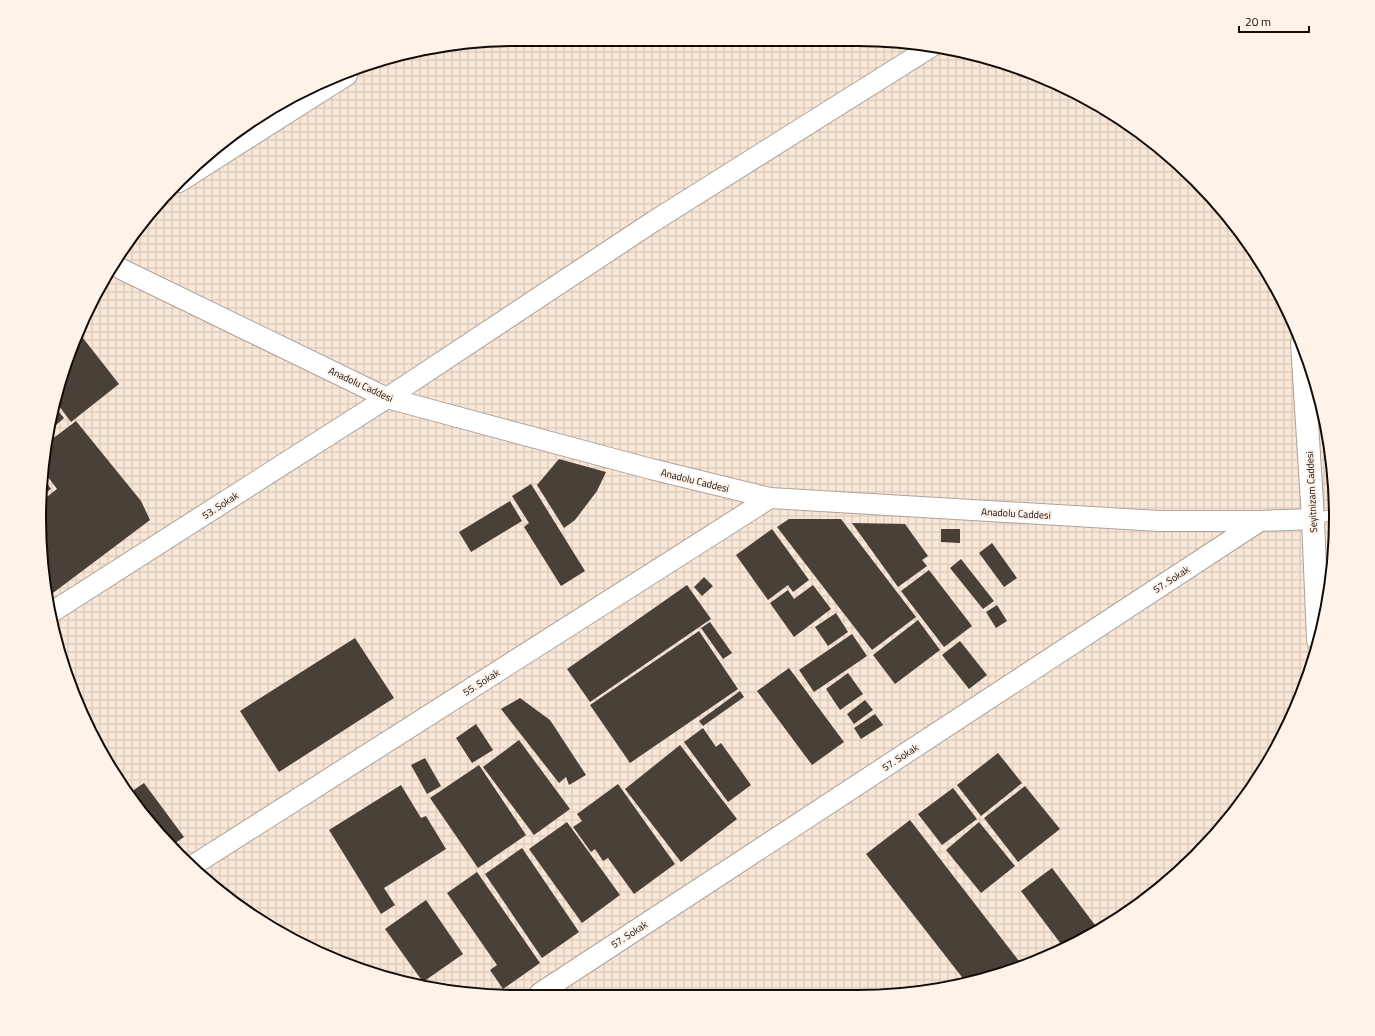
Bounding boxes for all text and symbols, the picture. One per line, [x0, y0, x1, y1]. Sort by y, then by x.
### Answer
scale bar [1239, 8, 1309, 34]
text: 20 m [1245, 12, 1271, 31]
street label: Anadolu Caddesi [326, 363, 396, 406]
street label: Seyitnizam Caddesi [1302, 451, 1321, 533]
street label: Anadolu Caddesi [659, 465, 730, 496]
street label: 53. Sokak [199, 488, 242, 523]
street label: Anadolu Caddesi [981, 504, 1051, 523]
street label: 57. Sokak [1150, 562, 1193, 597]
street label: 55. Sokak [460, 665, 503, 700]
street label: 57. Sokak [879, 740, 922, 775]
street label: 57. Sokak [608, 917, 651, 952]

